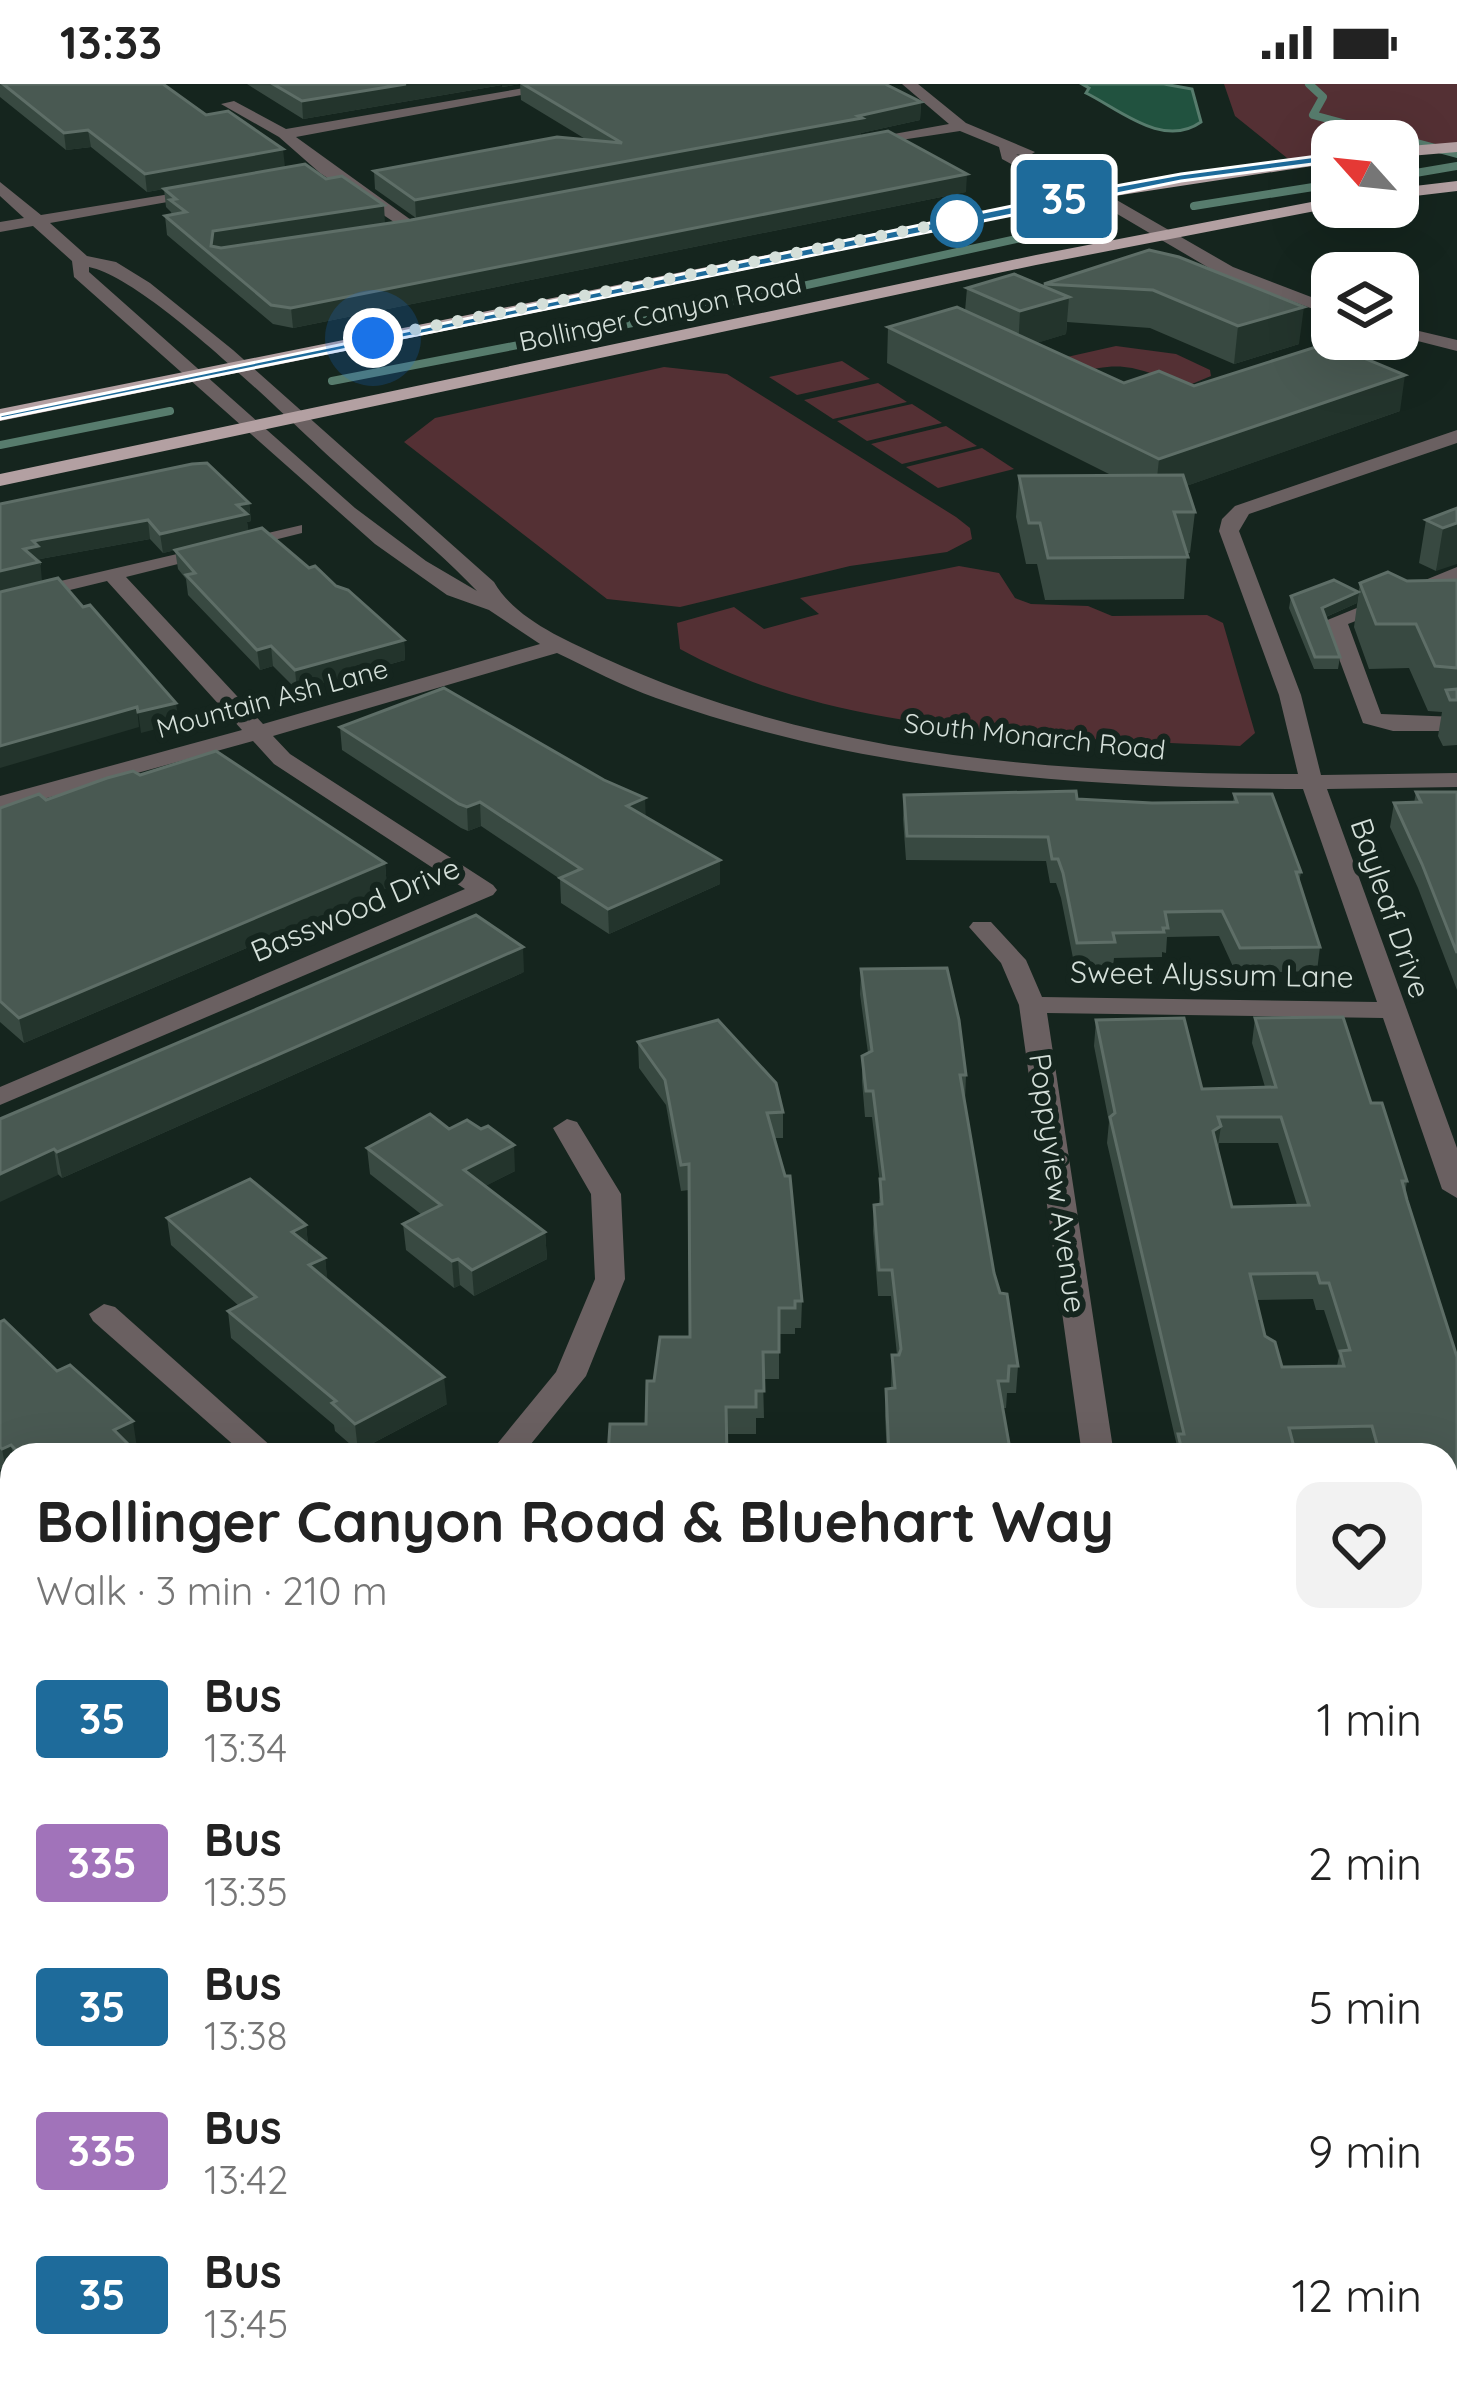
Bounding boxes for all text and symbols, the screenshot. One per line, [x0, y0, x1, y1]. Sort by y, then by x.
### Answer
text: 13:33 [60, 14, 162, 70]
north arrow [1311, 120, 1419, 228]
map controls [1311, 120, 1419, 360]
line badge: 35 [1010, 160, 1118, 238]
text: 35 [1041, 172, 1087, 225]
unlabelled marker [932, 196, 982, 246]
button: layers [1311, 252, 1419, 360]
street label: Bollinger Canyon Road [516, 265, 804, 359]
your location [343, 308, 403, 368]
street label: Mountain Ash Lane [153, 651, 391, 745]
street label: South Monarch Road [903, 705, 1167, 767]
street label: Bayleaf Drive [1342, 813, 1440, 1003]
street label: Basswood Drive [245, 848, 465, 970]
street label: Sweet Alyssum Lane [1070, 953, 1354, 995]
street label: Poppyview Avenue [1021, 1051, 1095, 1315]
button: heart [1296, 1482, 1422, 1608]
text: Bollinger Canyon Road & Bluehart Way [36, 1485, 1114, 1556]
text: Walk · 3 min · 210 m [36, 1566, 388, 1615]
text: Bus [204, 1667, 282, 1723]
text: 1 min [1316, 1691, 1422, 1747]
text: 35 [79, 1692, 125, 1745]
text: 13:34 [204, 1723, 287, 1772]
text: Bus [204, 1811, 282, 1867]
text: 2 min [1308, 1835, 1422, 1891]
text: 335 [67, 1836, 137, 1889]
text: 13:35 [204, 1867, 288, 1916]
text: Bus [204, 1955, 282, 2011]
text: 5 min [1309, 1979, 1422, 2035]
text: 35 [79, 1980, 125, 2033]
text: 13:38 [204, 2011, 288, 2060]
text: Bus [204, 2099, 282, 2155]
text: 9 min [1308, 2123, 1422, 2179]
text: 335 [67, 2124, 137, 2177]
text: 13:42 [204, 2155, 288, 2204]
text: Bus [204, 2243, 282, 2299]
text: 12 min [1291, 2267, 1422, 2323]
text: 35 [79, 2268, 125, 2321]
text: 13:45 [204, 2299, 288, 2348]

